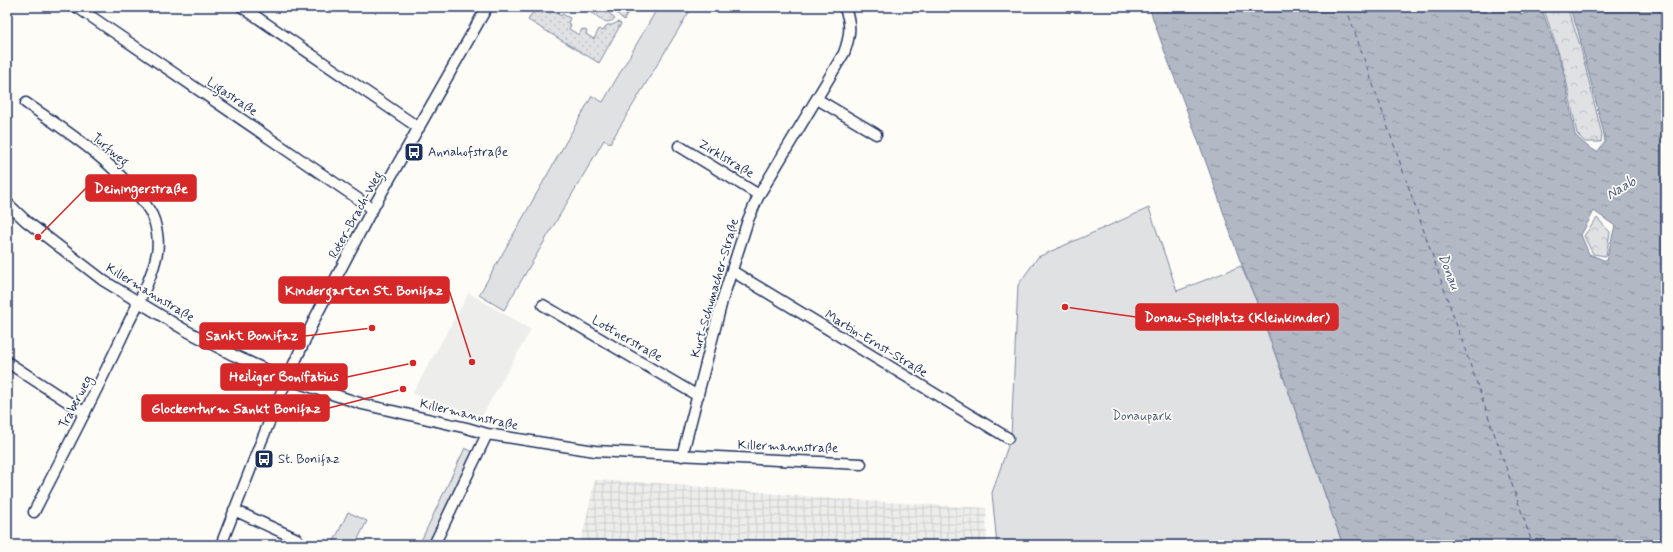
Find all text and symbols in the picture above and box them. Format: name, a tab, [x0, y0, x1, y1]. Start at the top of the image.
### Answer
street label: Ligastraße	[202, 74, 261, 122]
street label: Turfweg	[87, 130, 132, 172]
street label: Zirklstraße	[695, 136, 757, 182]
bus stop icon: Annahofstraße	[403, 141, 425, 163]
place label: Annahofstraße	[428, 144, 508, 161]
street label: Roter-Brach-Weg	[325, 168, 389, 263]
water label: Naab	[1603, 172, 1640, 204]
callout: Deiningerstraße	[86, 175, 196, 201]
text: Deiningerstraße	[94, 180, 188, 200]
street label: Kurt-Schumacher-Straße	[687, 216, 743, 360]
water label: Donau	[1434, 251, 1464, 293]
street label: Killermannstraße	[102, 260, 198, 326]
callout: Kindergarten St. Bonifaz	[279, 277, 449, 303]
text: Kindergarten St. Bonifaz	[285, 282, 443, 303]
callout: Donau-Spielplatz (Kleinkinder)	[1136, 304, 1338, 330]
street label: Martin-Ernst-Straße	[821, 306, 931, 382]
text: Donau-Spielplatz (Kleinkinder)	[1144, 309, 1330, 327]
street label: Lottnerstraße	[589, 312, 665, 366]
callout: Sankt Bonifaz	[200, 323, 305, 349]
text: Sankt Bonifaz	[206, 327, 299, 345]
callout: Heiliger Bonifatius	[221, 364, 347, 390]
text: Heiliger Bonifatius	[229, 368, 340, 387]
street label: Traberweg	[55, 372, 98, 432]
callout: Glockenturm Sankt Bonifaz	[142, 395, 329, 421]
street label: Killermannstraße	[418, 395, 520, 435]
text: Glockenturm Sankt Bonifaz	[151, 400, 321, 418]
park label: Donaupark	[1112, 408, 1173, 425]
street label: Killermannstraße	[737, 437, 839, 457]
bus stop icon: St. Bonifaz	[253, 448, 275, 470]
place label: St. Bonifaz	[278, 451, 340, 468]

